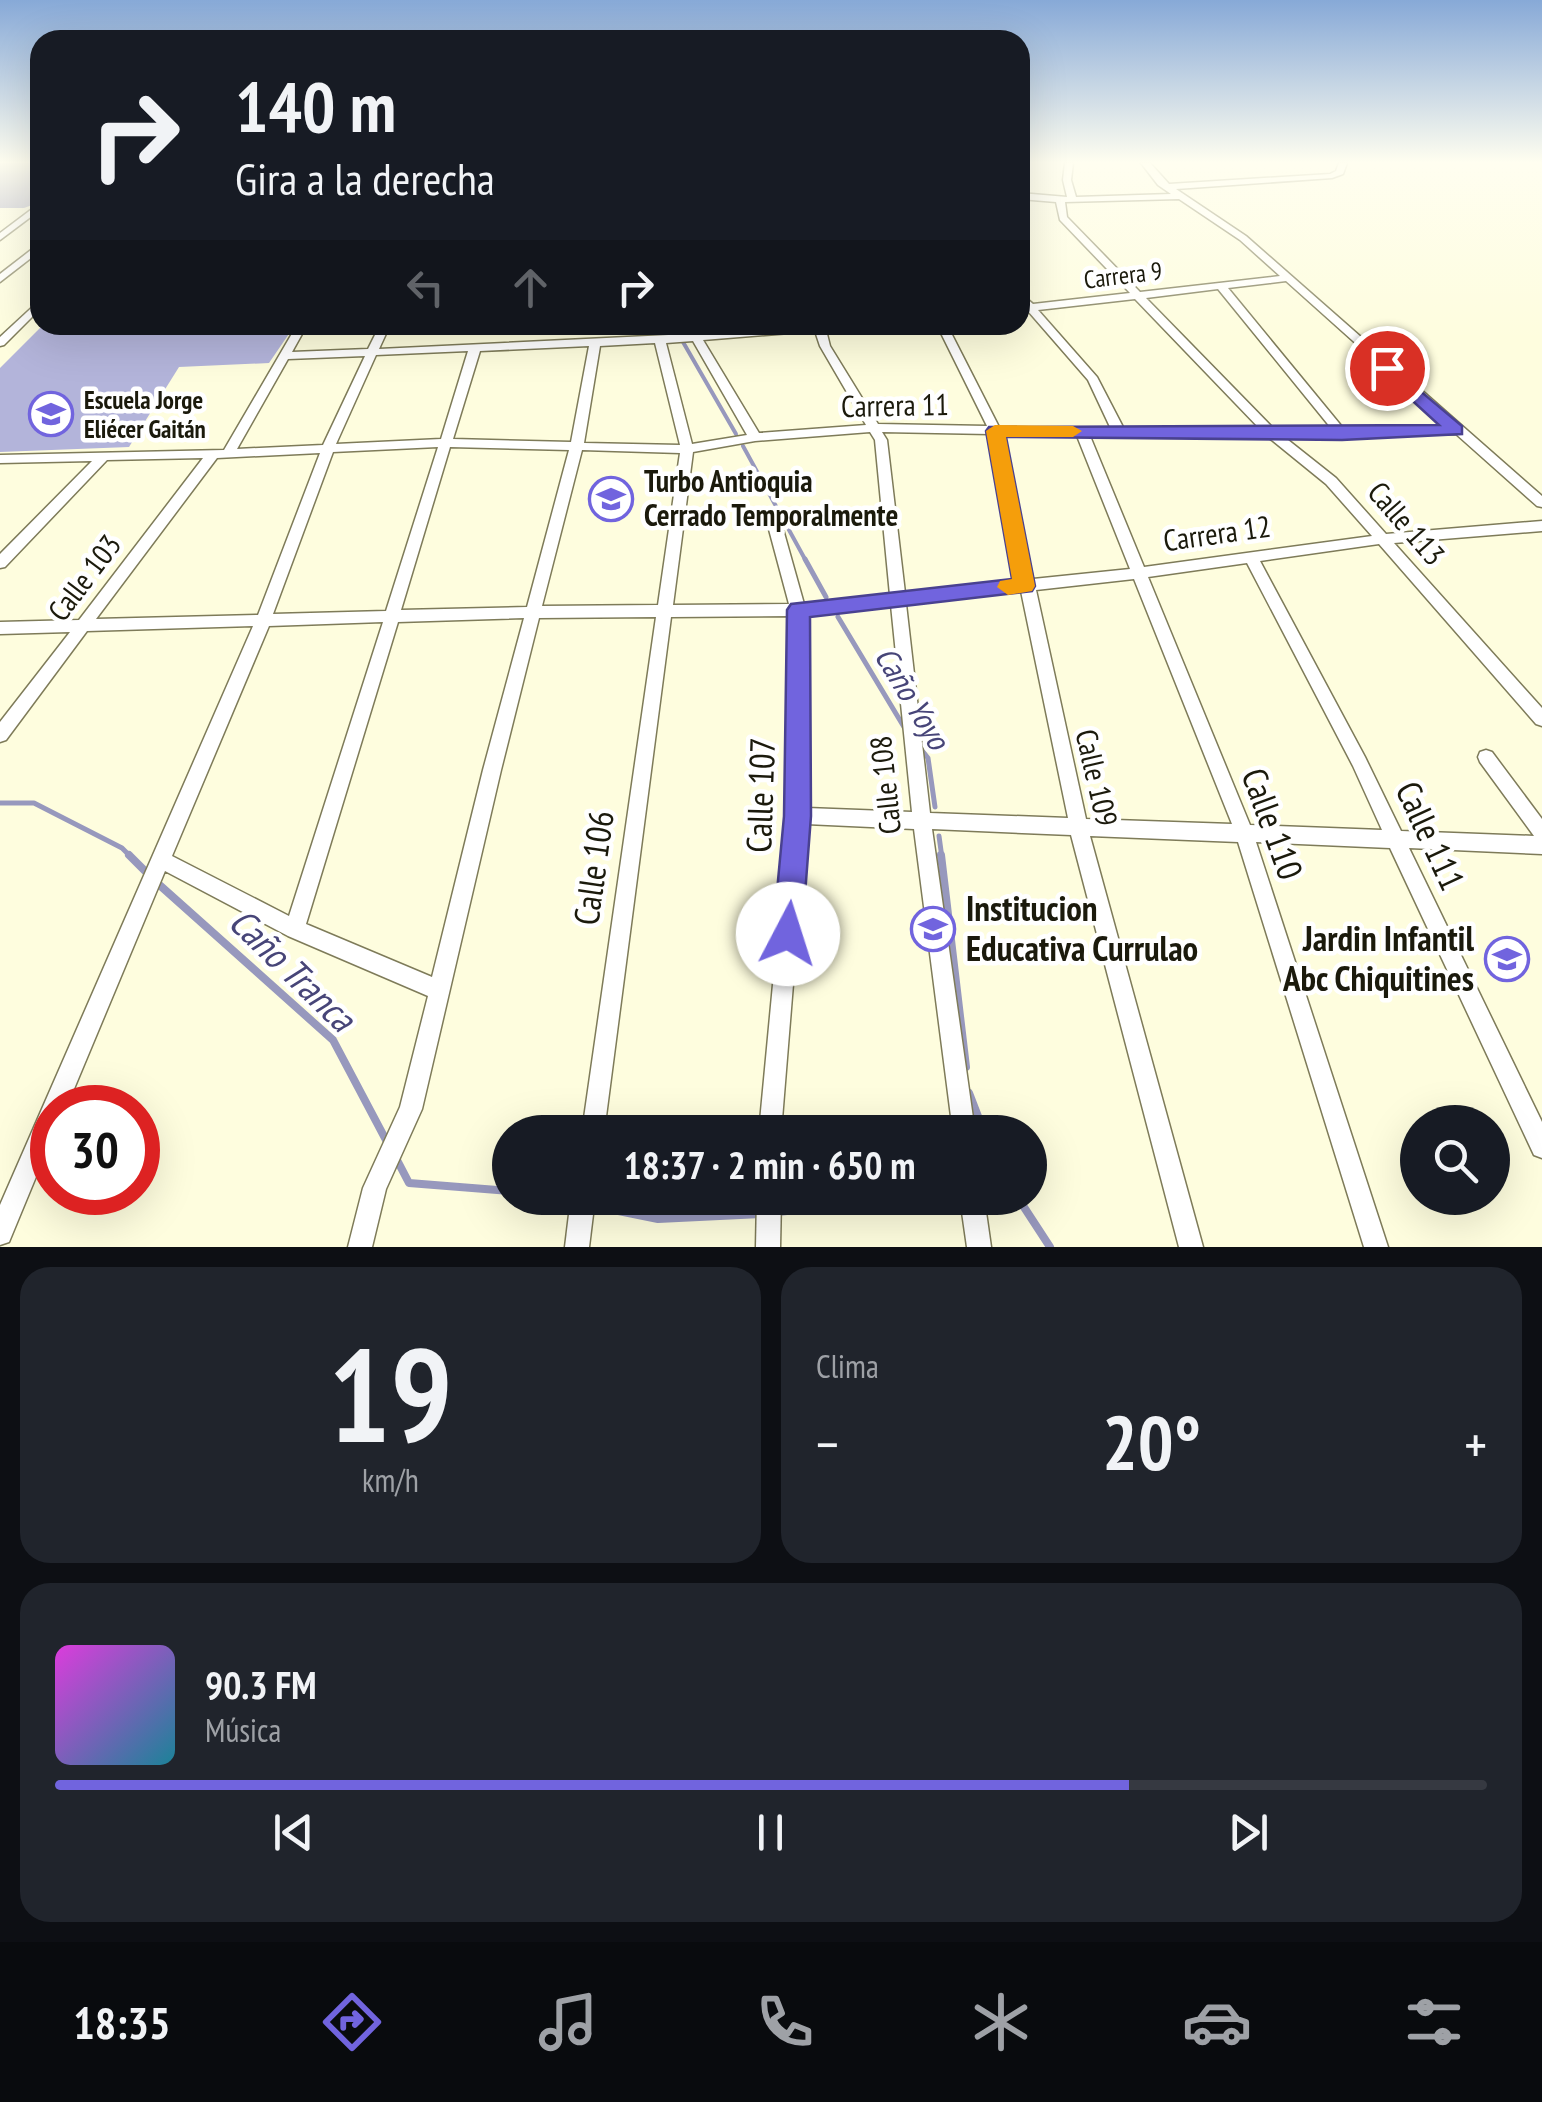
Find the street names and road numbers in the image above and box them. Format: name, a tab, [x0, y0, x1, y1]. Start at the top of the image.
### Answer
street label: Carrera 9	[1082, 254, 1164, 296]
street label: Carrera 11	[841, 384, 949, 425]
street label: Calle 113	[1360, 473, 1454, 573]
street label: Carrera 12	[1161, 506, 1273, 559]
street label: Calle 103	[39, 526, 129, 628]
street label: Calle 109	[1067, 725, 1128, 830]
street label: Calle 108	[860, 734, 909, 836]
street label: Calle 107	[735, 737, 785, 853]
street label: Calle 110	[1232, 762, 1314, 886]
street label: Calle 111	[1386, 774, 1476, 897]
street label: Calle 106	[562, 808, 624, 928]

